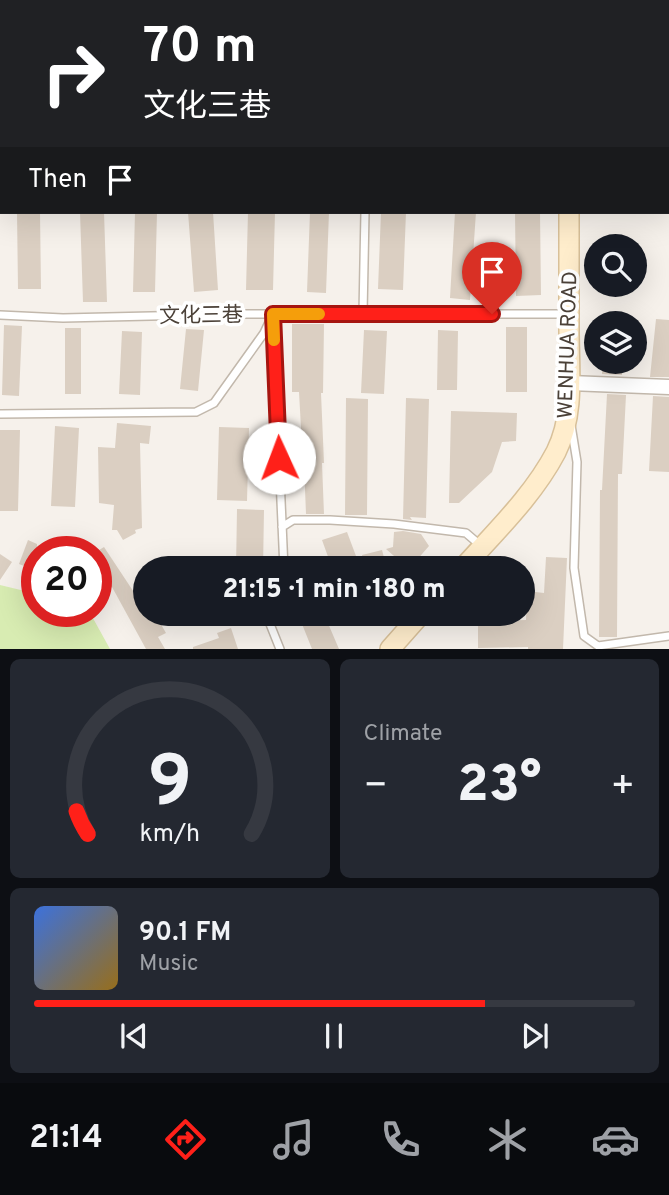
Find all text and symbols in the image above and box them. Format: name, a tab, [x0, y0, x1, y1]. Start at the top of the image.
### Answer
text: 70 m	[143, 18, 257, 80]
icon: right	[28, 28, 119, 119]
text: 文化三巷	[143, 88, 271, 128]
icon: arrive	[101, 161, 139, 199]
text: Then	[28, 164, 87, 197]
map controls	[584, 234, 647, 374]
button: search	[584, 234, 647, 297]
pin	[462, 242, 522, 314]
icon: arrive	[473, 253, 511, 291]
street label: WENHUA ROAD	[552, 271, 585, 419]
street label: 文化三巷	[159, 302, 243, 331]
button: layers	[584, 311, 647, 374]
position arrow	[242, 421, 316, 495]
speed limit sign: 20	[21, 536, 112, 627]
text: 21:15 · 1 min · 180 m	[222, 574, 446, 607]
text: Climate	[364, 720, 442, 749]
text: 9	[147, 741, 192, 833]
text: 23°	[457, 754, 542, 820]
text: −	[364, 763, 388, 812]
text: +	[610, 763, 635, 812]
text: km/h	[139, 819, 200, 851]
text: 90.1 FM	[139, 917, 231, 950]
text: Music	[139, 950, 199, 979]
icon: previous	[115, 1017, 153, 1055]
icon: pause	[315, 1017, 353, 1055]
icon: next	[516, 1017, 554, 1055]
icon: directions	[161, 1115, 210, 1164]
icon: music	[269, 1115, 318, 1164]
icon: phone	[376, 1115, 425, 1164]
icon: climate	[483, 1115, 532, 1164]
icon: car	[591, 1115, 640, 1164]
text: 21:14	[29, 1119, 103, 1159]

